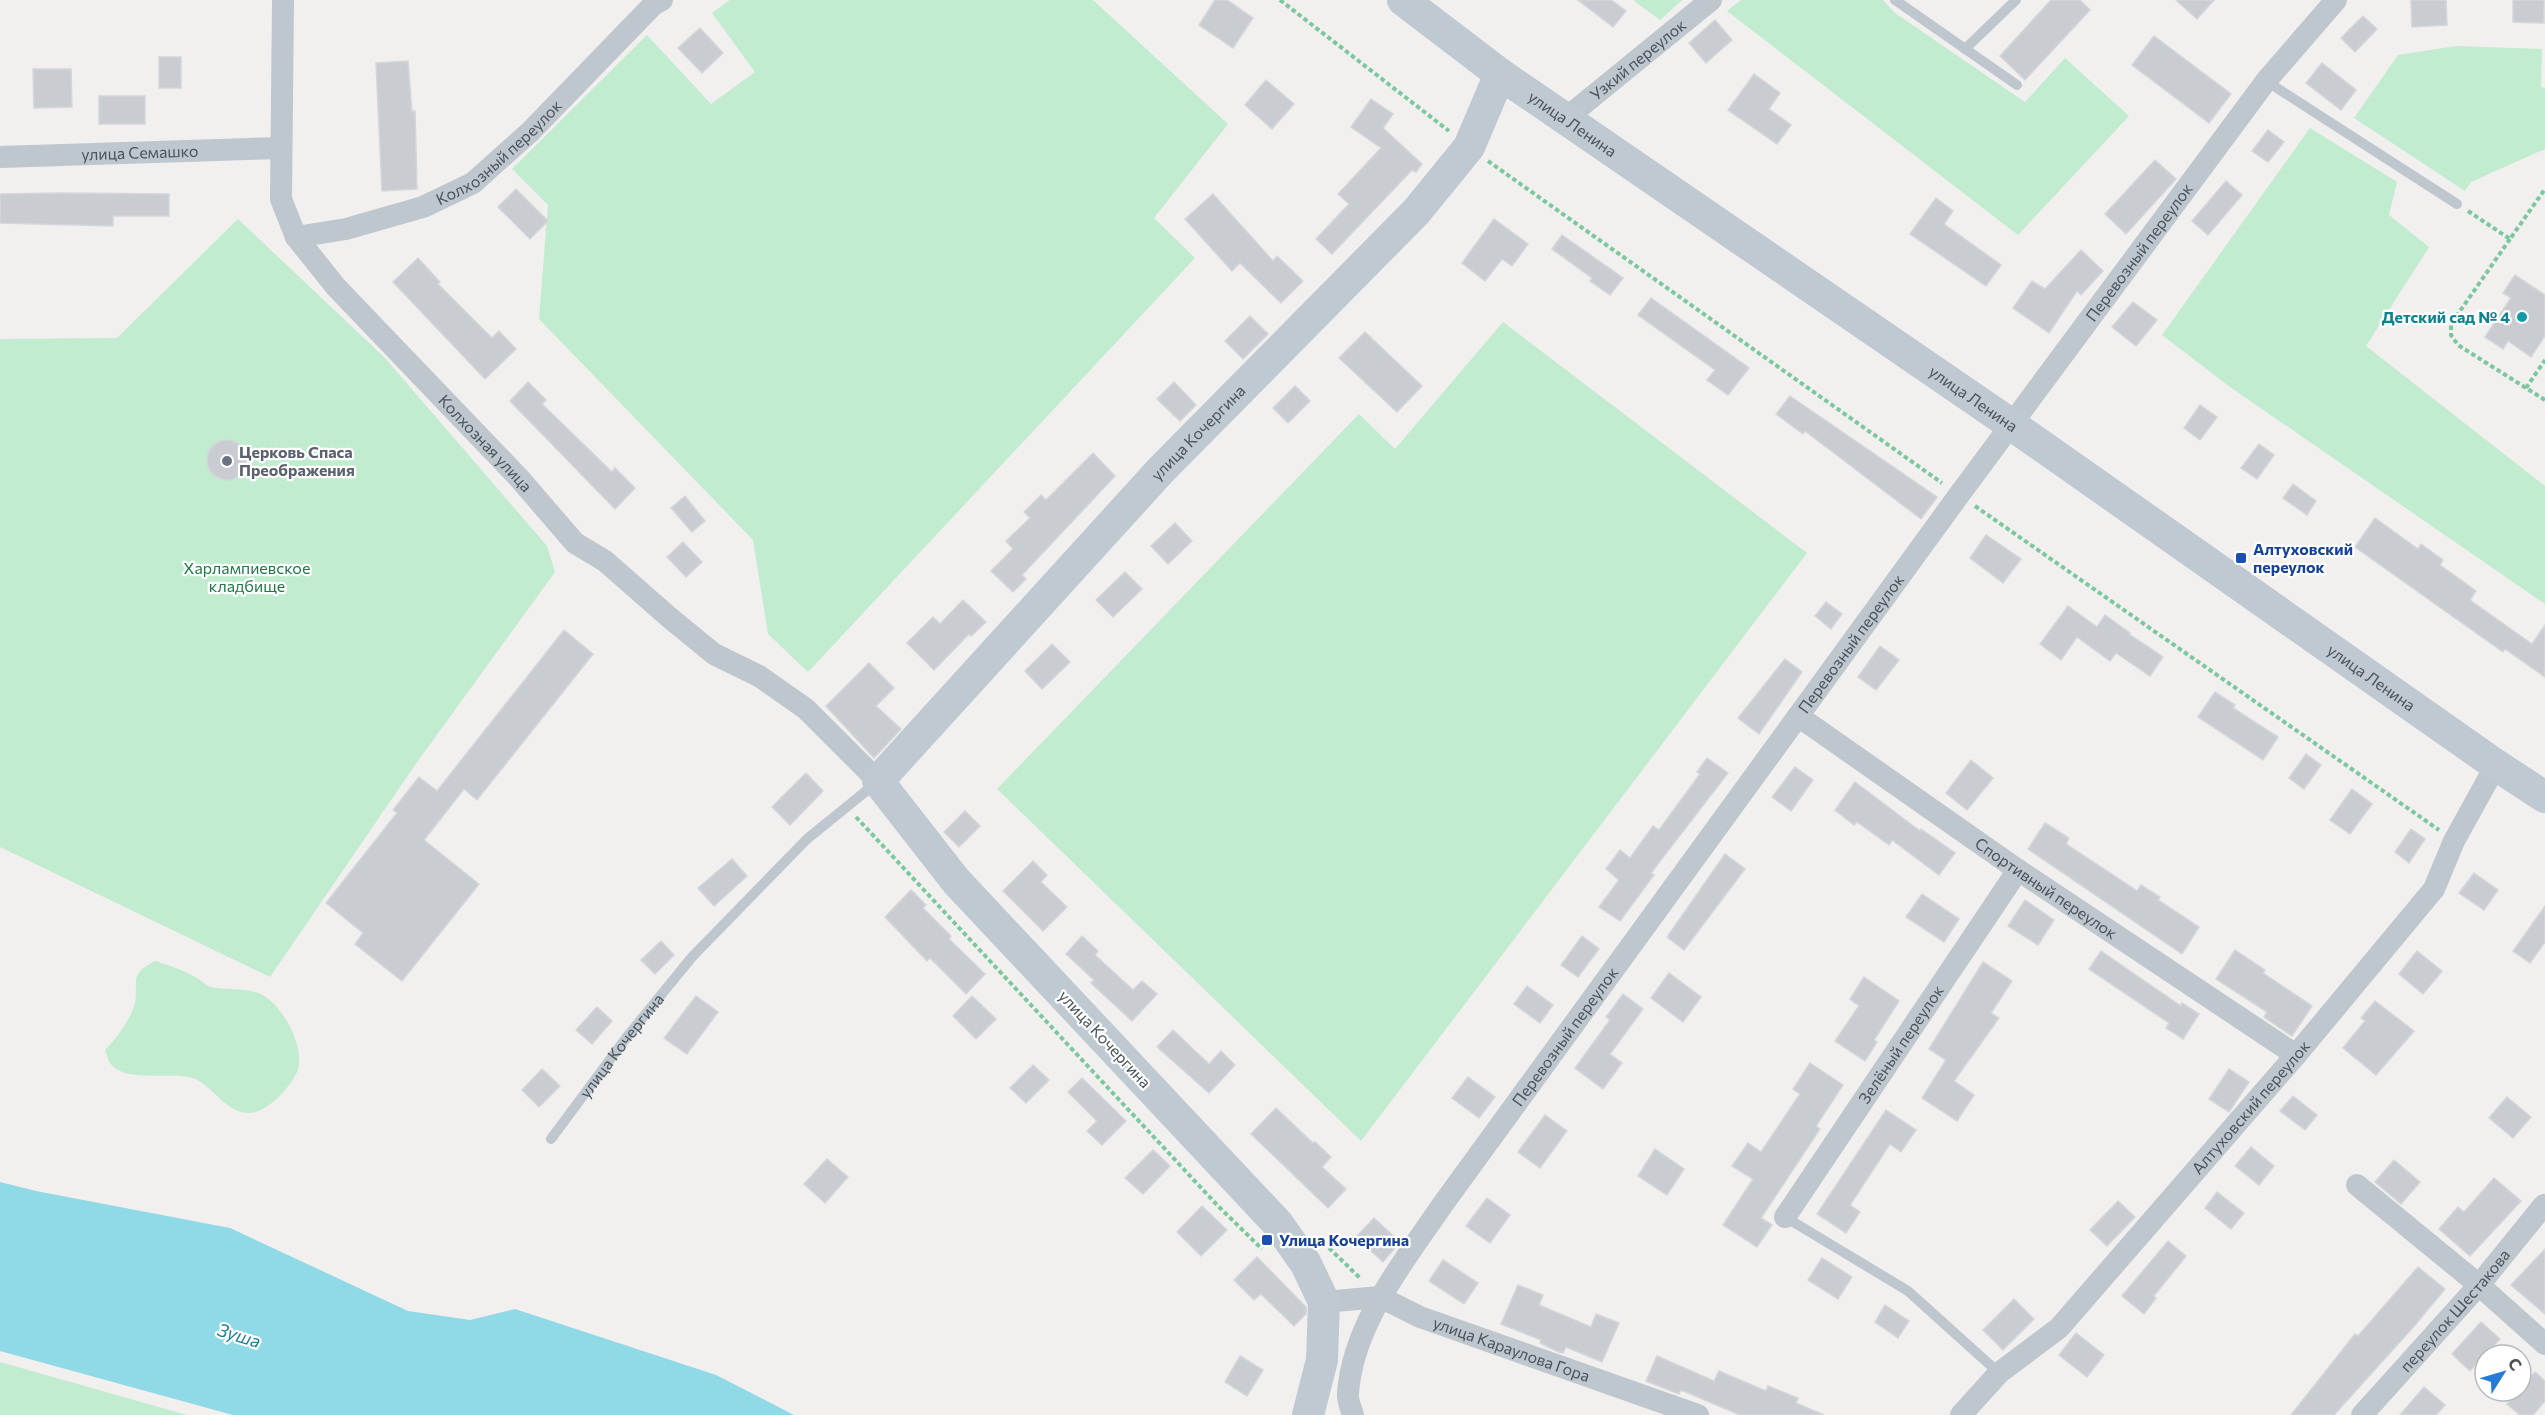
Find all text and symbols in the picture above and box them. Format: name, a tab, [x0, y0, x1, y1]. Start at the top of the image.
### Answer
street label: Узкий переулок	[1586, 14, 1690, 104]
street label: улица Ленина	[1525, 86, 1621, 160]
street label: Колхозный переулок	[433, 95, 565, 208]
street label: улица Семашко	[81, 141, 199, 163]
street label: Перевозный переулок	[2081, 179, 2196, 325]
place label: Детский сад № 4	[2382, 307, 2510, 326]
marker: Детский сад № 4	[2515, 310, 2529, 324]
street label: улица Ленина	[1926, 361, 2022, 435]
street label: улица Кочергина	[1146, 381, 1249, 484]
street label: Колхозная улица	[435, 390, 536, 495]
place label: Церковь Спаса Преображения	[239, 442, 355, 479]
marker: Церковь Спаса Преображения	[220, 454, 234, 468]
place label: Алтуховский переулок	[2253, 539, 2353, 576]
marker: Алтуховский переулок	[2234, 551, 2248, 565]
park label: Харлампиевское кладбище	[184, 558, 310, 595]
street label: Перевозный переулок	[1794, 570, 1908, 717]
street label: улица Ленина	[2324, 640, 2419, 714]
street label: Спортивный переулок	[1972, 833, 2121, 943]
street label: Перевозный переулок	[1508, 963, 1622, 1109]
street label: Зелёный переулок	[1854, 981, 1947, 1107]
street label: улица Кочергина	[1055, 986, 1155, 1091]
street label: улица Кочергина	[575, 989, 667, 1101]
street label: Алтуховский переулок	[2187, 1036, 2314, 1178]
place label: Улица Кочергина	[1279, 1230, 1409, 1249]
marker: Улица Кочергина	[1260, 1233, 1274, 1247]
street label: переулок Шестакова	[2396, 1245, 2513, 1375]
street label: улица Караулова Гора	[1431, 1312, 1593, 1385]
water label: Зуша	[215, 1318, 263, 1352]
north arrow	[2473, 1343, 2533, 1403]
text: С	[2505, 1354, 2526, 1374]

